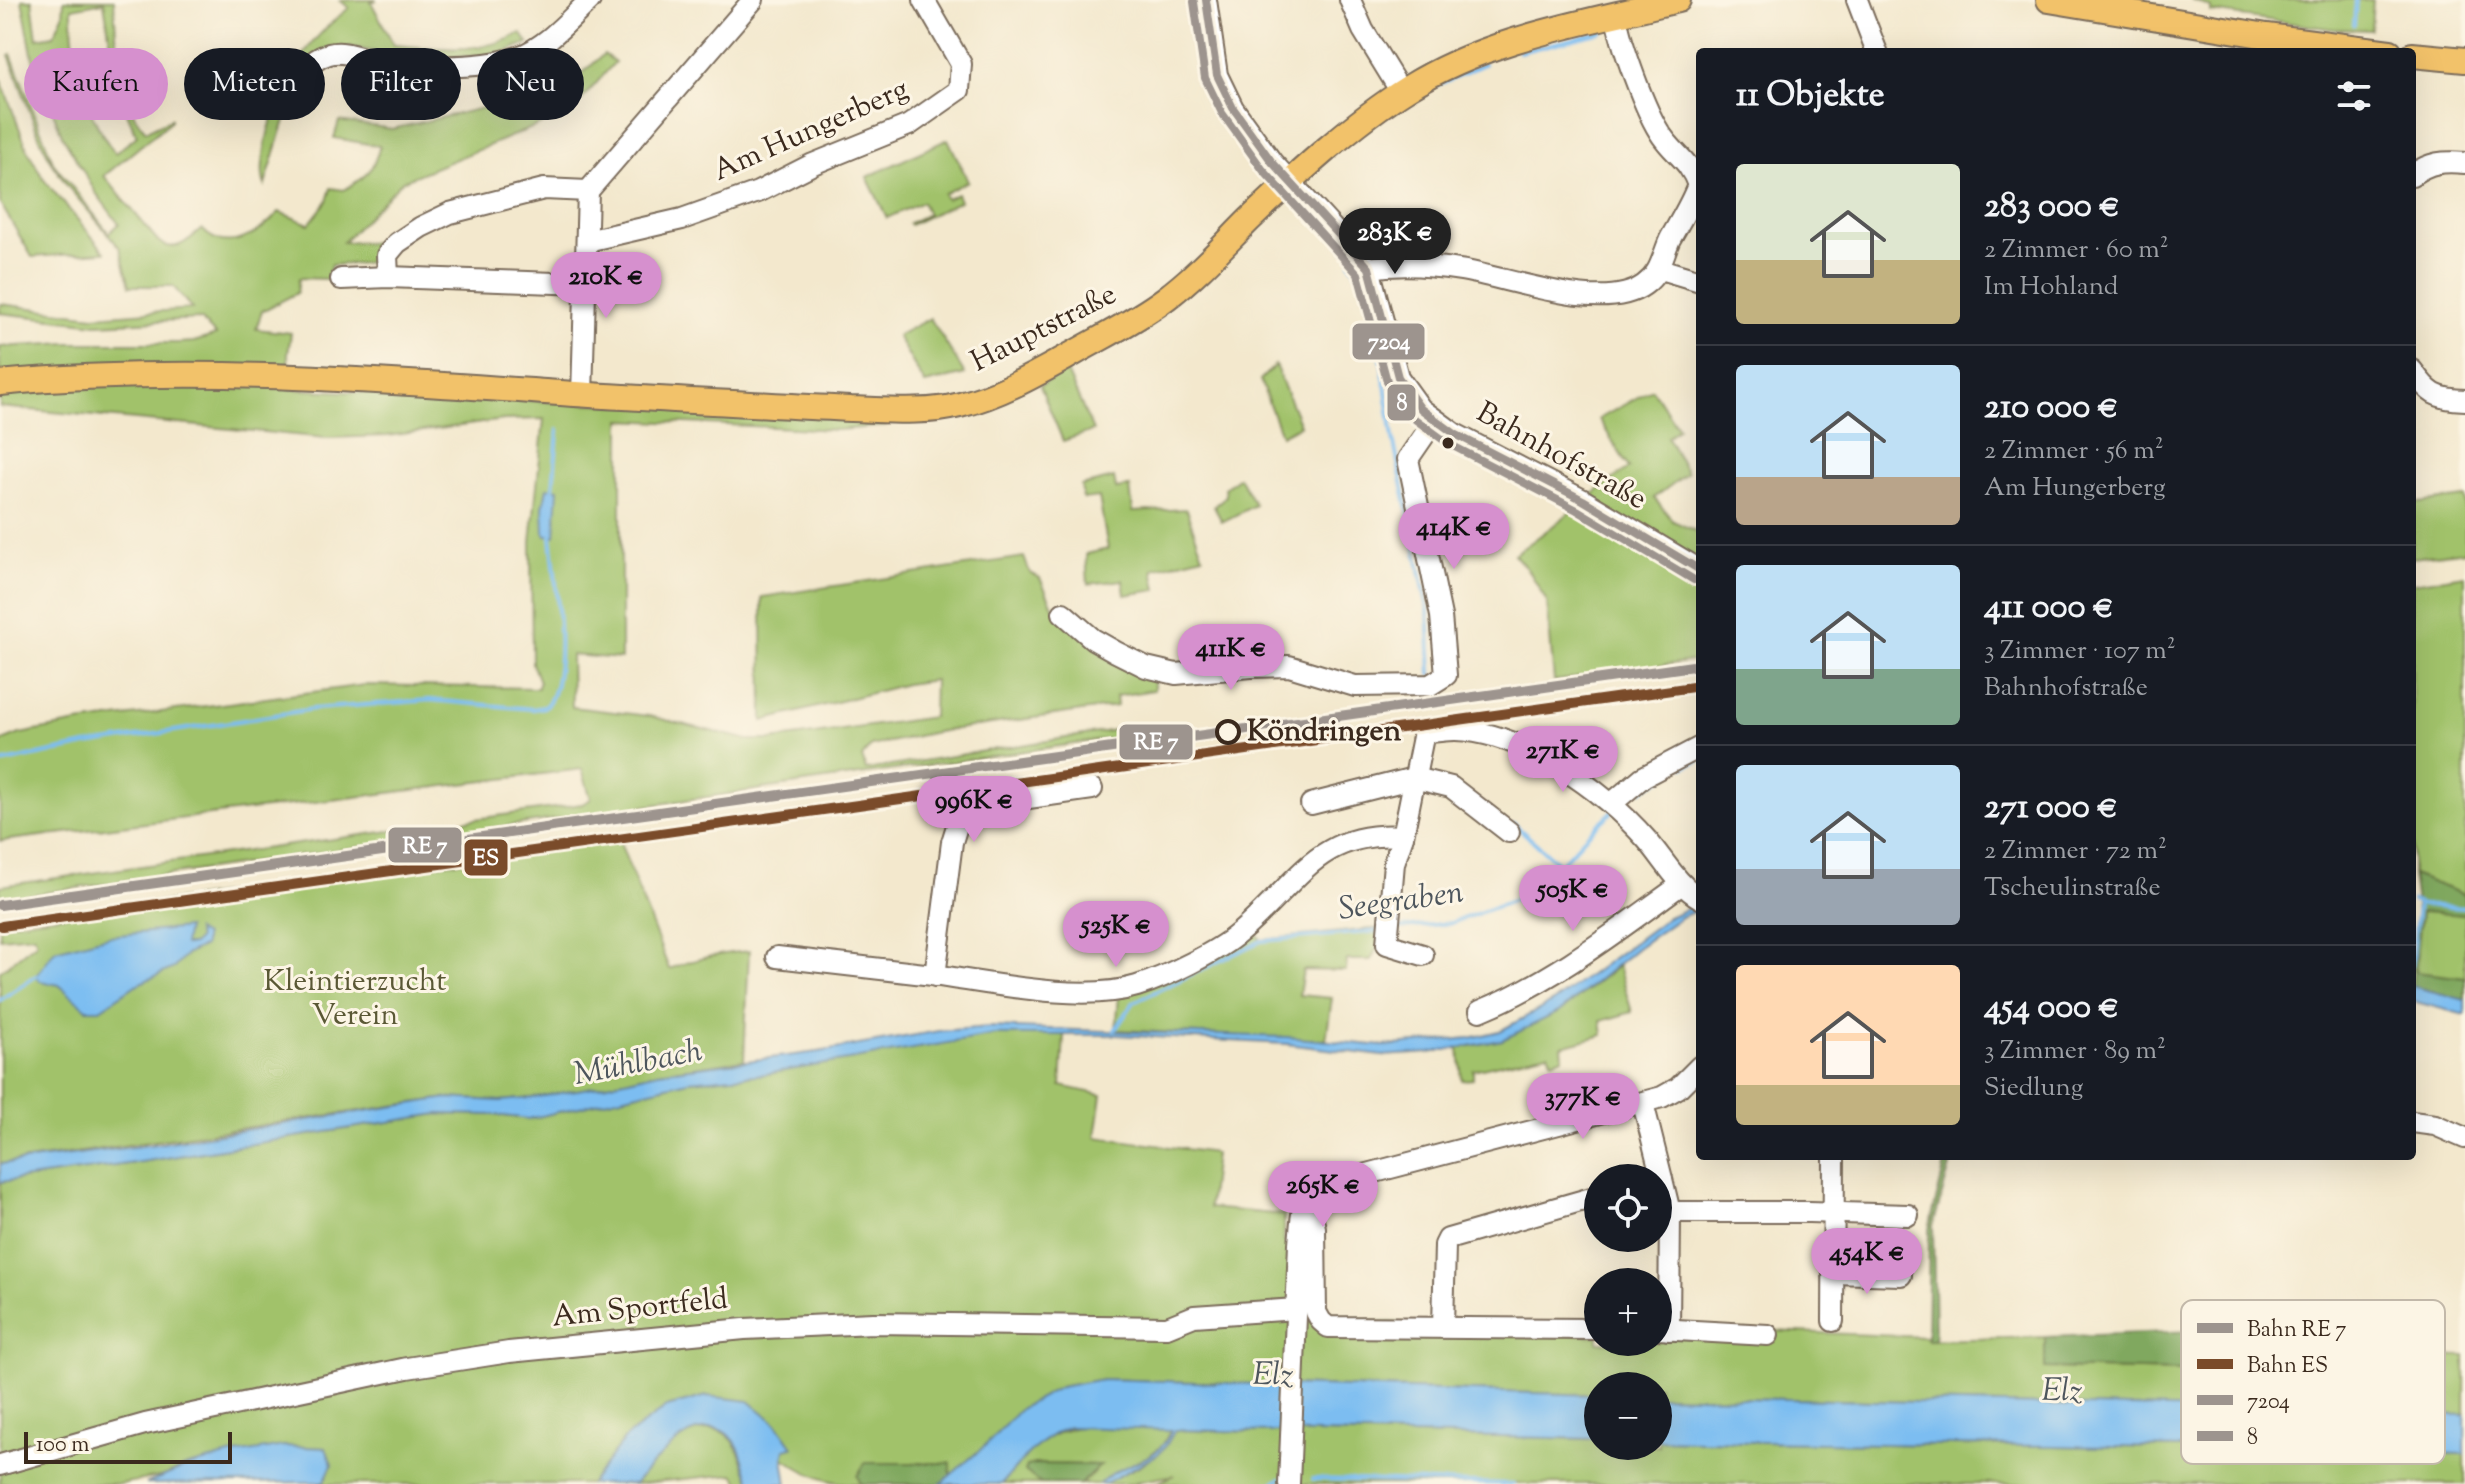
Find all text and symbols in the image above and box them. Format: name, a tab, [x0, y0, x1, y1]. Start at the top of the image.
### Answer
chip: Kaufen	[24, 48, 168, 120]
chip: Mieten	[184, 48, 325, 120]
chip: Filter	[341, 48, 461, 120]
chip: Neu	[477, 48, 584, 120]
street label: Am Hungerberg	[706, 69, 916, 193]
text: 11 Objekte	[1736, 72, 1885, 121]
icon: filters	[2332, 74, 2376, 118]
text: 283 000 €	[1984, 183, 2120, 232]
icon: home	[1800, 196, 1896, 292]
pin: 283K €	[1330, 208, 1460, 276]
text: 283K €	[1357, 215, 1433, 252]
text: 2 Zimmer · 60 m²	[1984, 232, 2168, 269]
pin: 210K €	[541, 252, 671, 320]
text: 210K €	[569, 259, 643, 296]
text: Im Hohland	[1984, 269, 2119, 306]
street label: Hauptstraße	[964, 274, 1124, 384]
line badge: 7204	[1351, 322, 1426, 361]
text: 7204	[1368, 328, 1410, 360]
line badge: 8	[1386, 383, 1417, 422]
text: 210 000 €	[1984, 384, 2118, 433]
text: 8	[1396, 389, 1408, 421]
street label: Bahnhofstraße	[1468, 392, 1654, 522]
icon: home	[1800, 397, 1896, 493]
text: 2 Zimmer · 56 m²	[1984, 433, 2164, 470]
unlabelled marker	[1440, 435, 1456, 451]
text: Am Hungerberg	[1984, 470, 2166, 507]
pin: 414K €	[1389, 503, 1519, 571]
text: 414K €	[1416, 510, 1492, 547]
text: 411 000 €	[1984, 584, 2114, 633]
icon: home	[1800, 597, 1896, 693]
pin: 411K €	[1166, 624, 1296, 692]
text: 411K €	[1195, 631, 1267, 668]
text: 3 Zimmer · 107 m²	[1984, 633, 2175, 670]
text: Bahnhofstraße	[1984, 670, 2148, 707]
place label: Köndringen	[1247, 711, 1402, 754]
marker: Köndringen	[1216, 720, 1240, 744]
line badge: RE 7	[1118, 723, 1194, 761]
pin: 271K €	[1498, 726, 1628, 794]
text: RE 7	[1134, 728, 1179, 760]
text: 271K €	[1526, 733, 1600, 770]
pin: 996K €	[909, 776, 1039, 844]
text: 996K €	[935, 783, 1013, 820]
text: 271 000 €	[1984, 784, 2118, 833]
icon: home	[1800, 797, 1896, 893]
line badge: RE 7	[387, 826, 463, 864]
text: RE 7	[403, 832, 448, 864]
text: 2 Zimmer · 72 m²	[1984, 833, 2167, 870]
line badge: ES	[463, 838, 509, 877]
text: ES	[473, 844, 499, 876]
pin: 505K €	[1508, 865, 1638, 933]
water label: Seegraben	[1336, 870, 1467, 934]
text: Tscheulinstraße	[1984, 870, 2161, 907]
text: 505K €	[1537, 872, 1609, 909]
pin: 525K €	[1051, 901, 1181, 969]
text: 525K €	[1081, 908, 1151, 945]
park label: Kleintierzucht Verein	[263, 961, 447, 1038]
text: 454 000 €	[1984, 984, 2119, 1033]
icon: home	[1800, 997, 1896, 1093]
water label: Mühlbach	[570, 1029, 707, 1099]
text: 3 Zimmer · 89 m²	[1984, 1033, 2166, 1070]
text: Siedlung	[1984, 1070, 2083, 1107]
pin: 377K €	[1518, 1073, 1648, 1141]
text: 377K €	[1545, 1080, 1621, 1117]
pin: 265K €	[1258, 1161, 1388, 1229]
map controls	[1584, 1164, 1672, 1460]
button: locate	[1584, 1164, 1672, 1252]
text: 265K €	[1286, 1168, 1360, 1205]
pin: 454K €	[1802, 1228, 1932, 1296]
text: 454K €	[1829, 1235, 1905, 1272]
button: +	[1584, 1268, 1672, 1356]
street label: Am Sportfeld	[550, 1278, 730, 1340]
legend	[2181, 1300, 2445, 1464]
text: Bahn RE 7	[2247, 1315, 2346, 1347]
text: Bahn ES	[2247, 1351, 2328, 1383]
water label: Elz	[1252, 1353, 1294, 1399]
water label: Elz	[2041, 1369, 2083, 1415]
button: −	[1584, 1372, 1672, 1460]
text: 7204	[2247, 1387, 2290, 1419]
text: 8	[2247, 1423, 2258, 1455]
scale bar	[24, 1428, 232, 1464]
text: 100 m	[36, 1430, 89, 1462]

